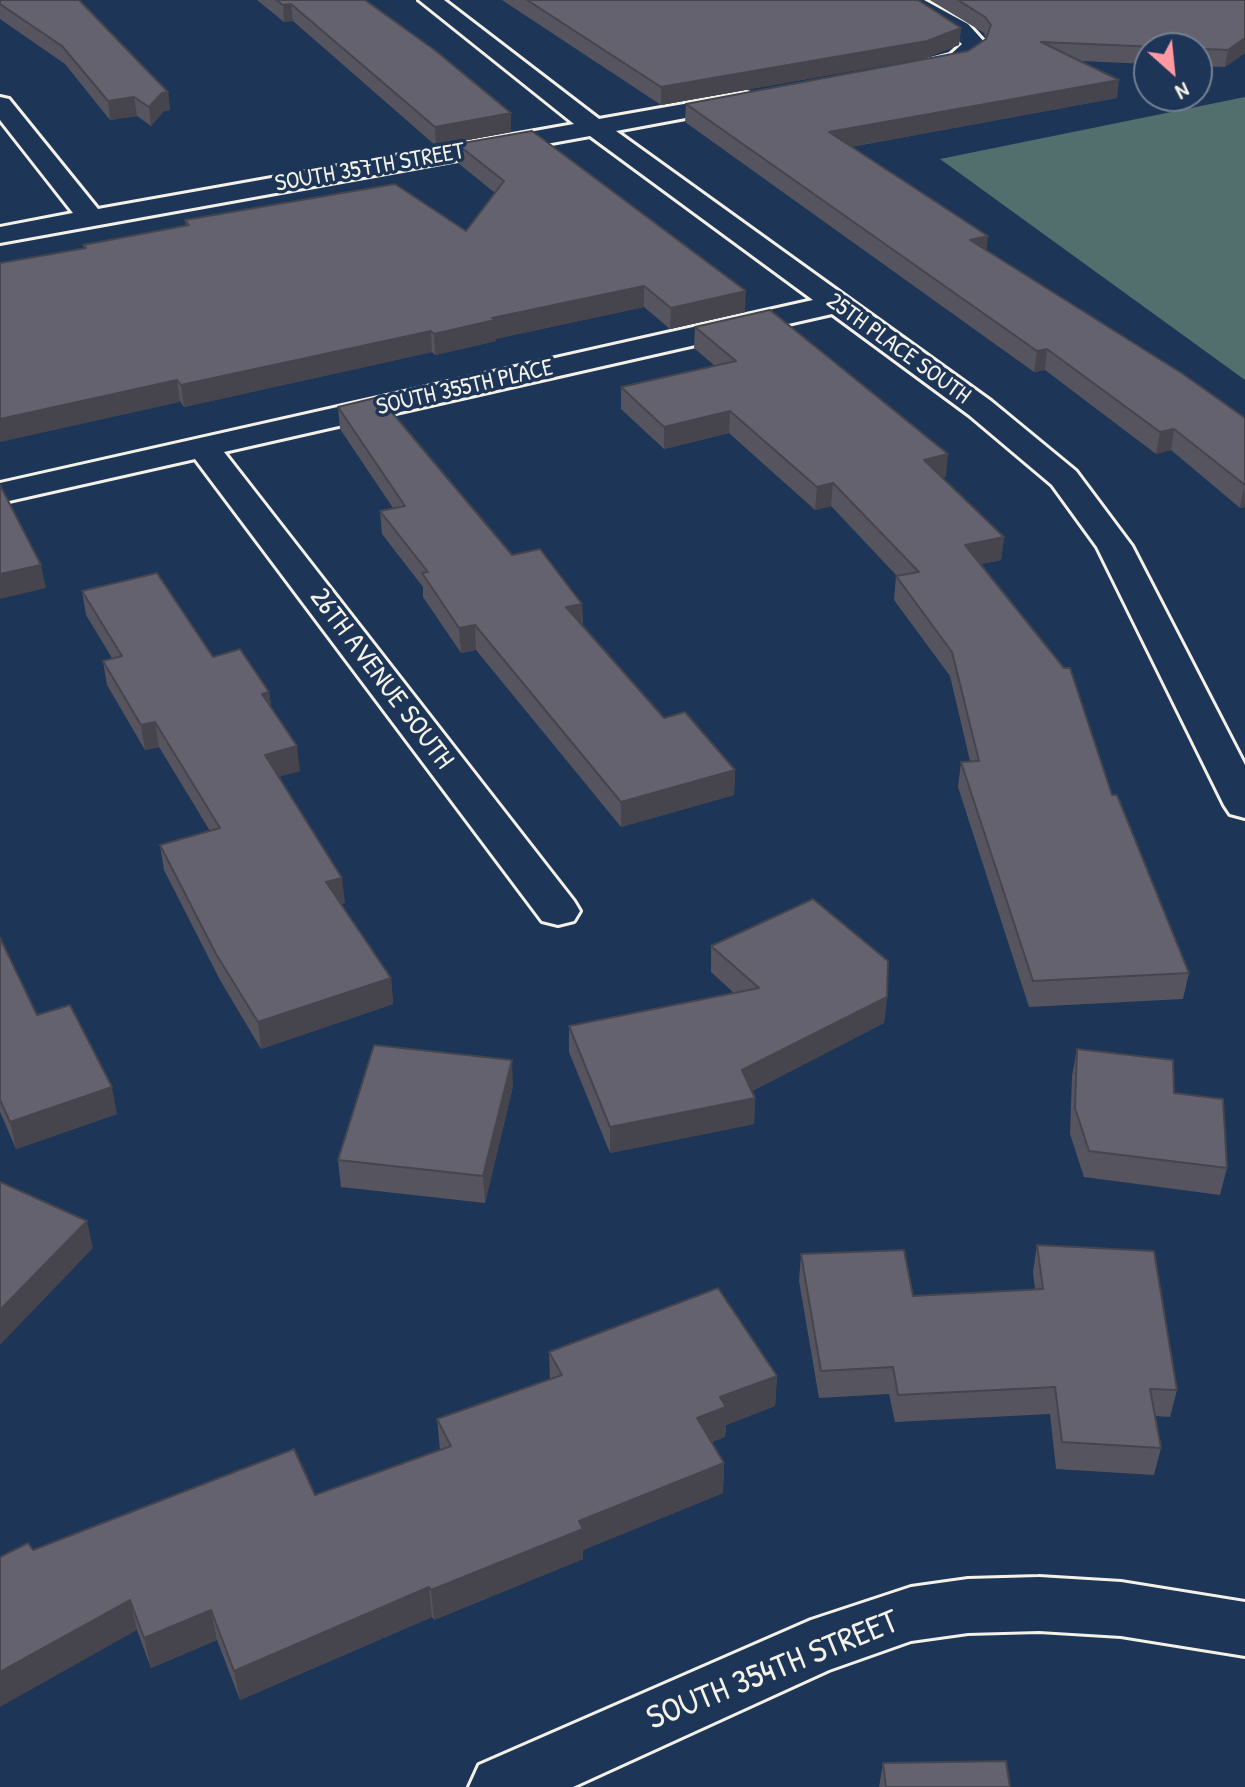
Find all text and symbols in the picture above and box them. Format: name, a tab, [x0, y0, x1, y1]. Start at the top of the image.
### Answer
north arrow	[1133, 32, 1213, 112]
text: N	[1171, 76, 1195, 108]
street label: SOUTH 357TH STREET	[273, 137, 467, 199]
street label: 25TH PLACE SOUTH	[820, 287, 976, 411]
street label: SOUTH 355TH PLACE	[374, 354, 556, 422]
street label: 26TH AVENUE SOUTH	[302, 582, 460, 776]
street label: SOUTH 354TH STREET	[641, 1602, 905, 1740]

